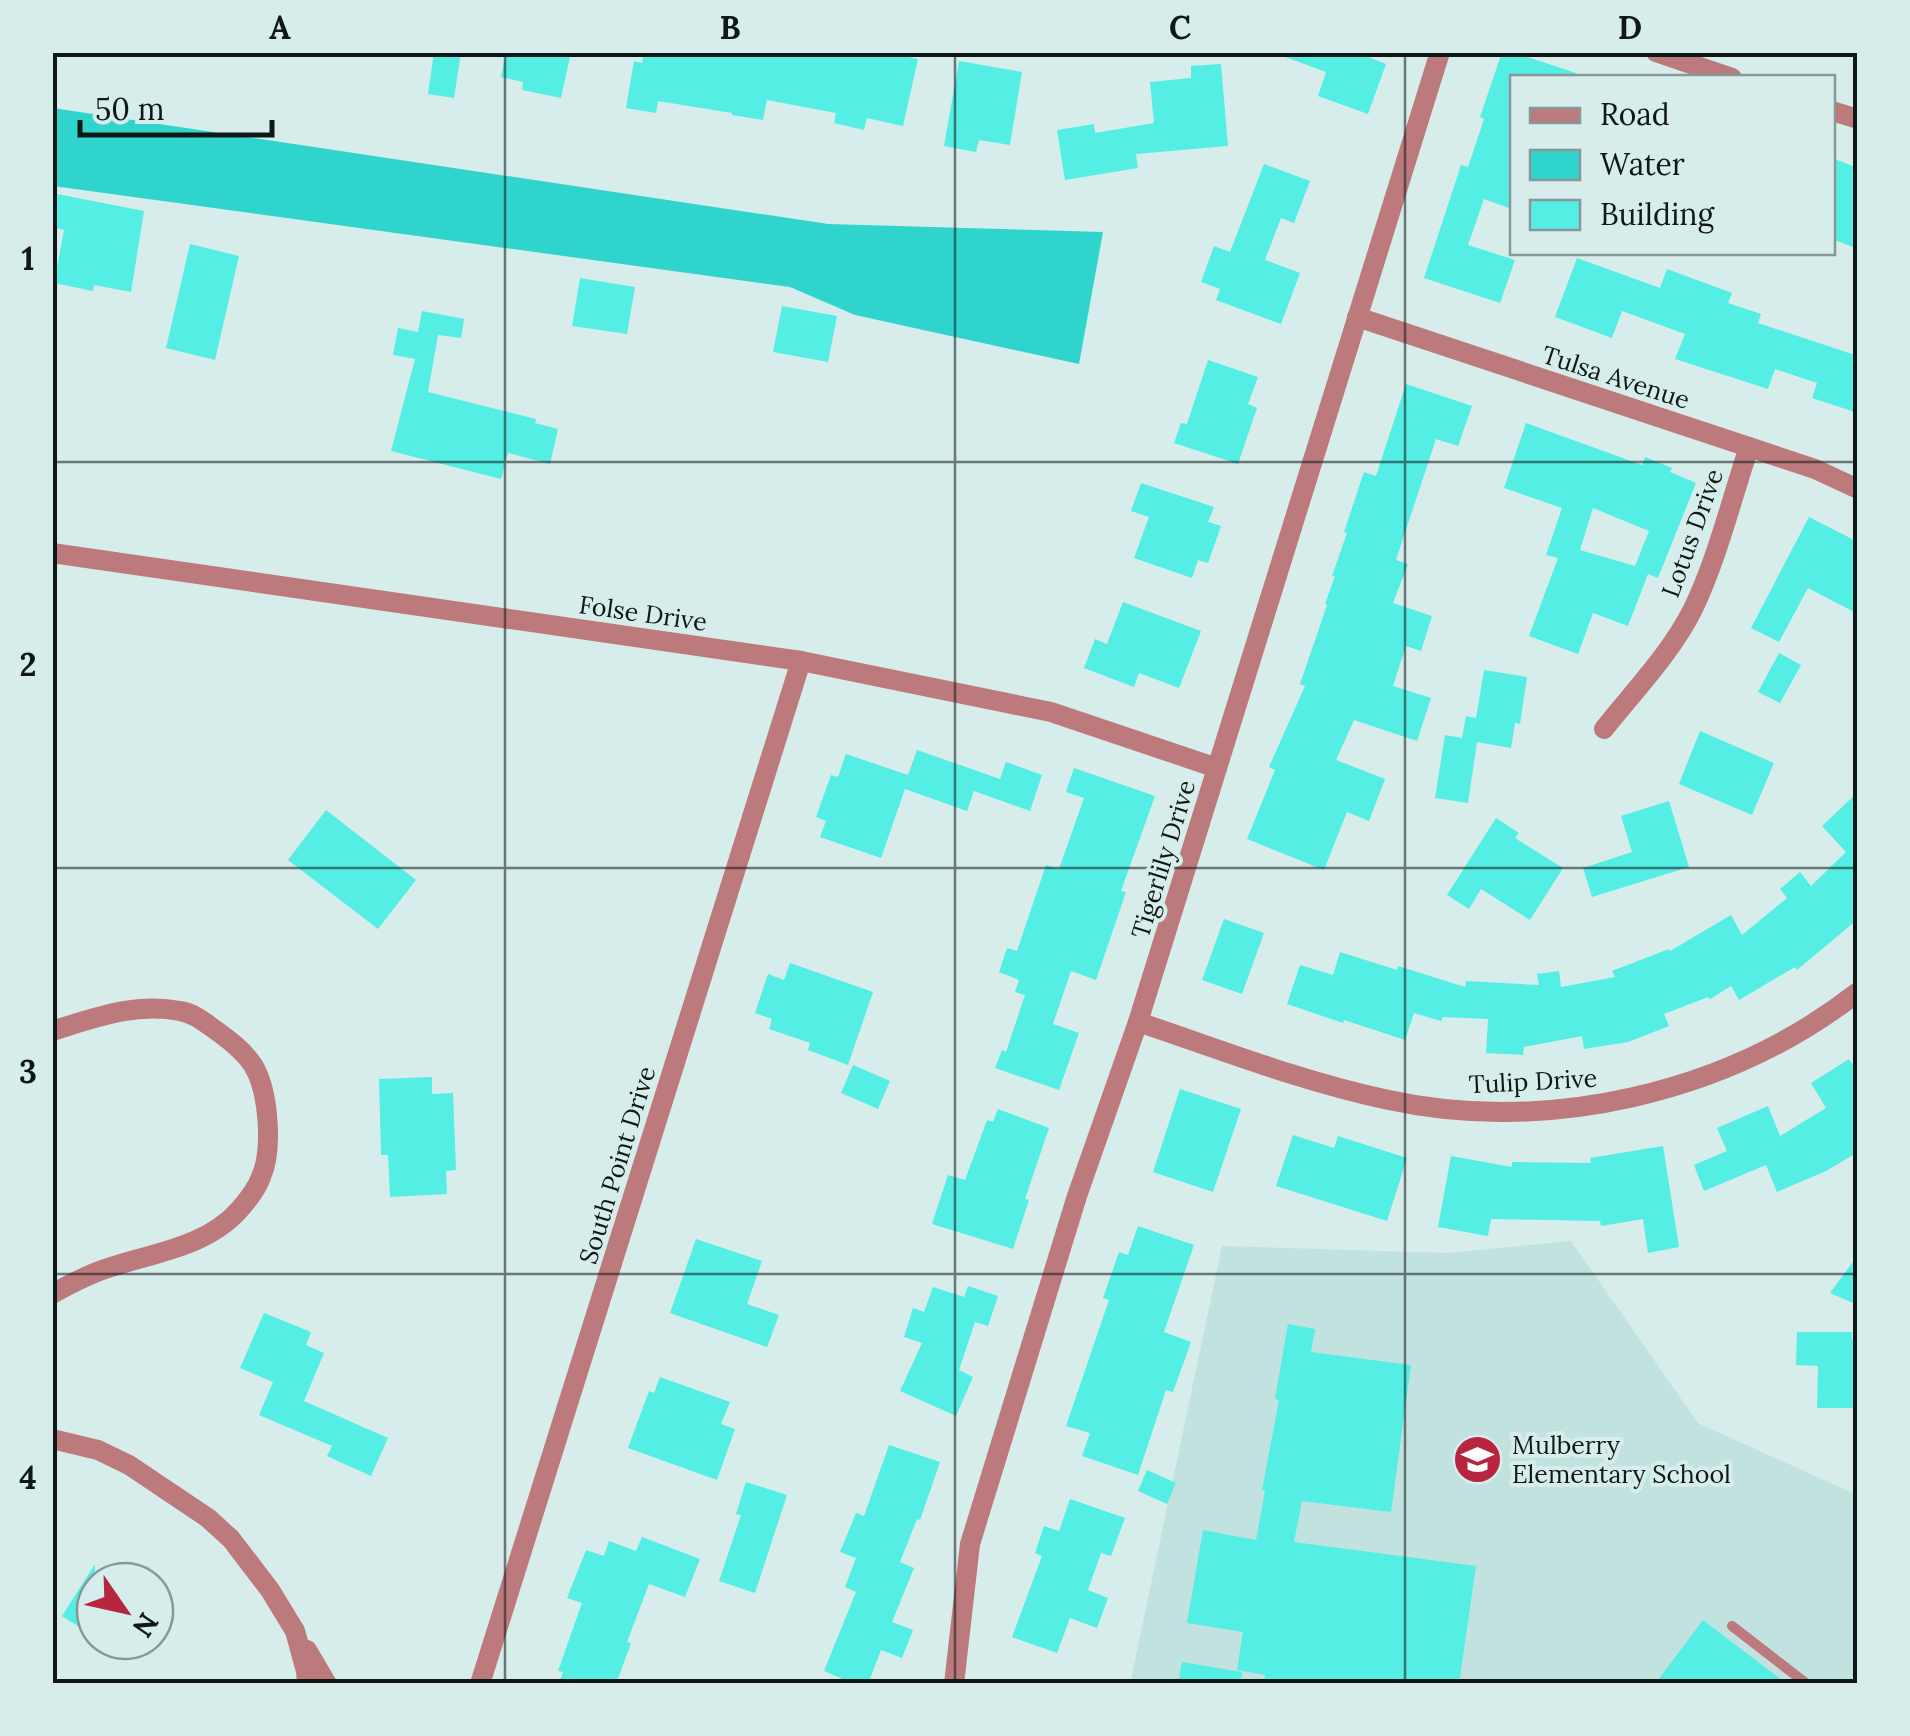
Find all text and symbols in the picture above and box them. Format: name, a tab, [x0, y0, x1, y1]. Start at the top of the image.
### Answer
text: A	[269, 7, 291, 48]
text: B	[719, 7, 741, 48]
text: C	[1169, 7, 1191, 48]
text: D	[1618, 7, 1642, 48]
scale bar	[80, 75, 272, 137]
legend	[1510, 75, 1835, 255]
text: 50 m	[95, 90, 165, 128]
text: Road	[1600, 95, 1670, 133]
text: Water	[1600, 145, 1685, 183]
text: Building	[1600, 195, 1716, 234]
text: 1	[22, 238, 35, 279]
street label: Tulsa Avenue	[1538, 338, 1694, 416]
street label: Lotus Drive	[1654, 464, 1730, 602]
street label: Folse Drive	[577, 588, 709, 638]
text: 2	[19, 644, 37, 685]
street label: Tigerlily Drive	[1124, 776, 1202, 942]
text: 3	[19, 1051, 37, 1092]
street label: South Point Drive	[572, 1062, 662, 1268]
street label: Tulip Drive	[1468, 1062, 1598, 1100]
place label: Mulberry Elementary School	[1512, 1429, 1731, 1490]
school or university icon: Mulberry Elementary School	[1451, 1433, 1503, 1485]
text: 4	[19, 1457, 37, 1498]
north arrow	[75, 1561, 175, 1661]
text: N	[125, 1606, 167, 1644]

